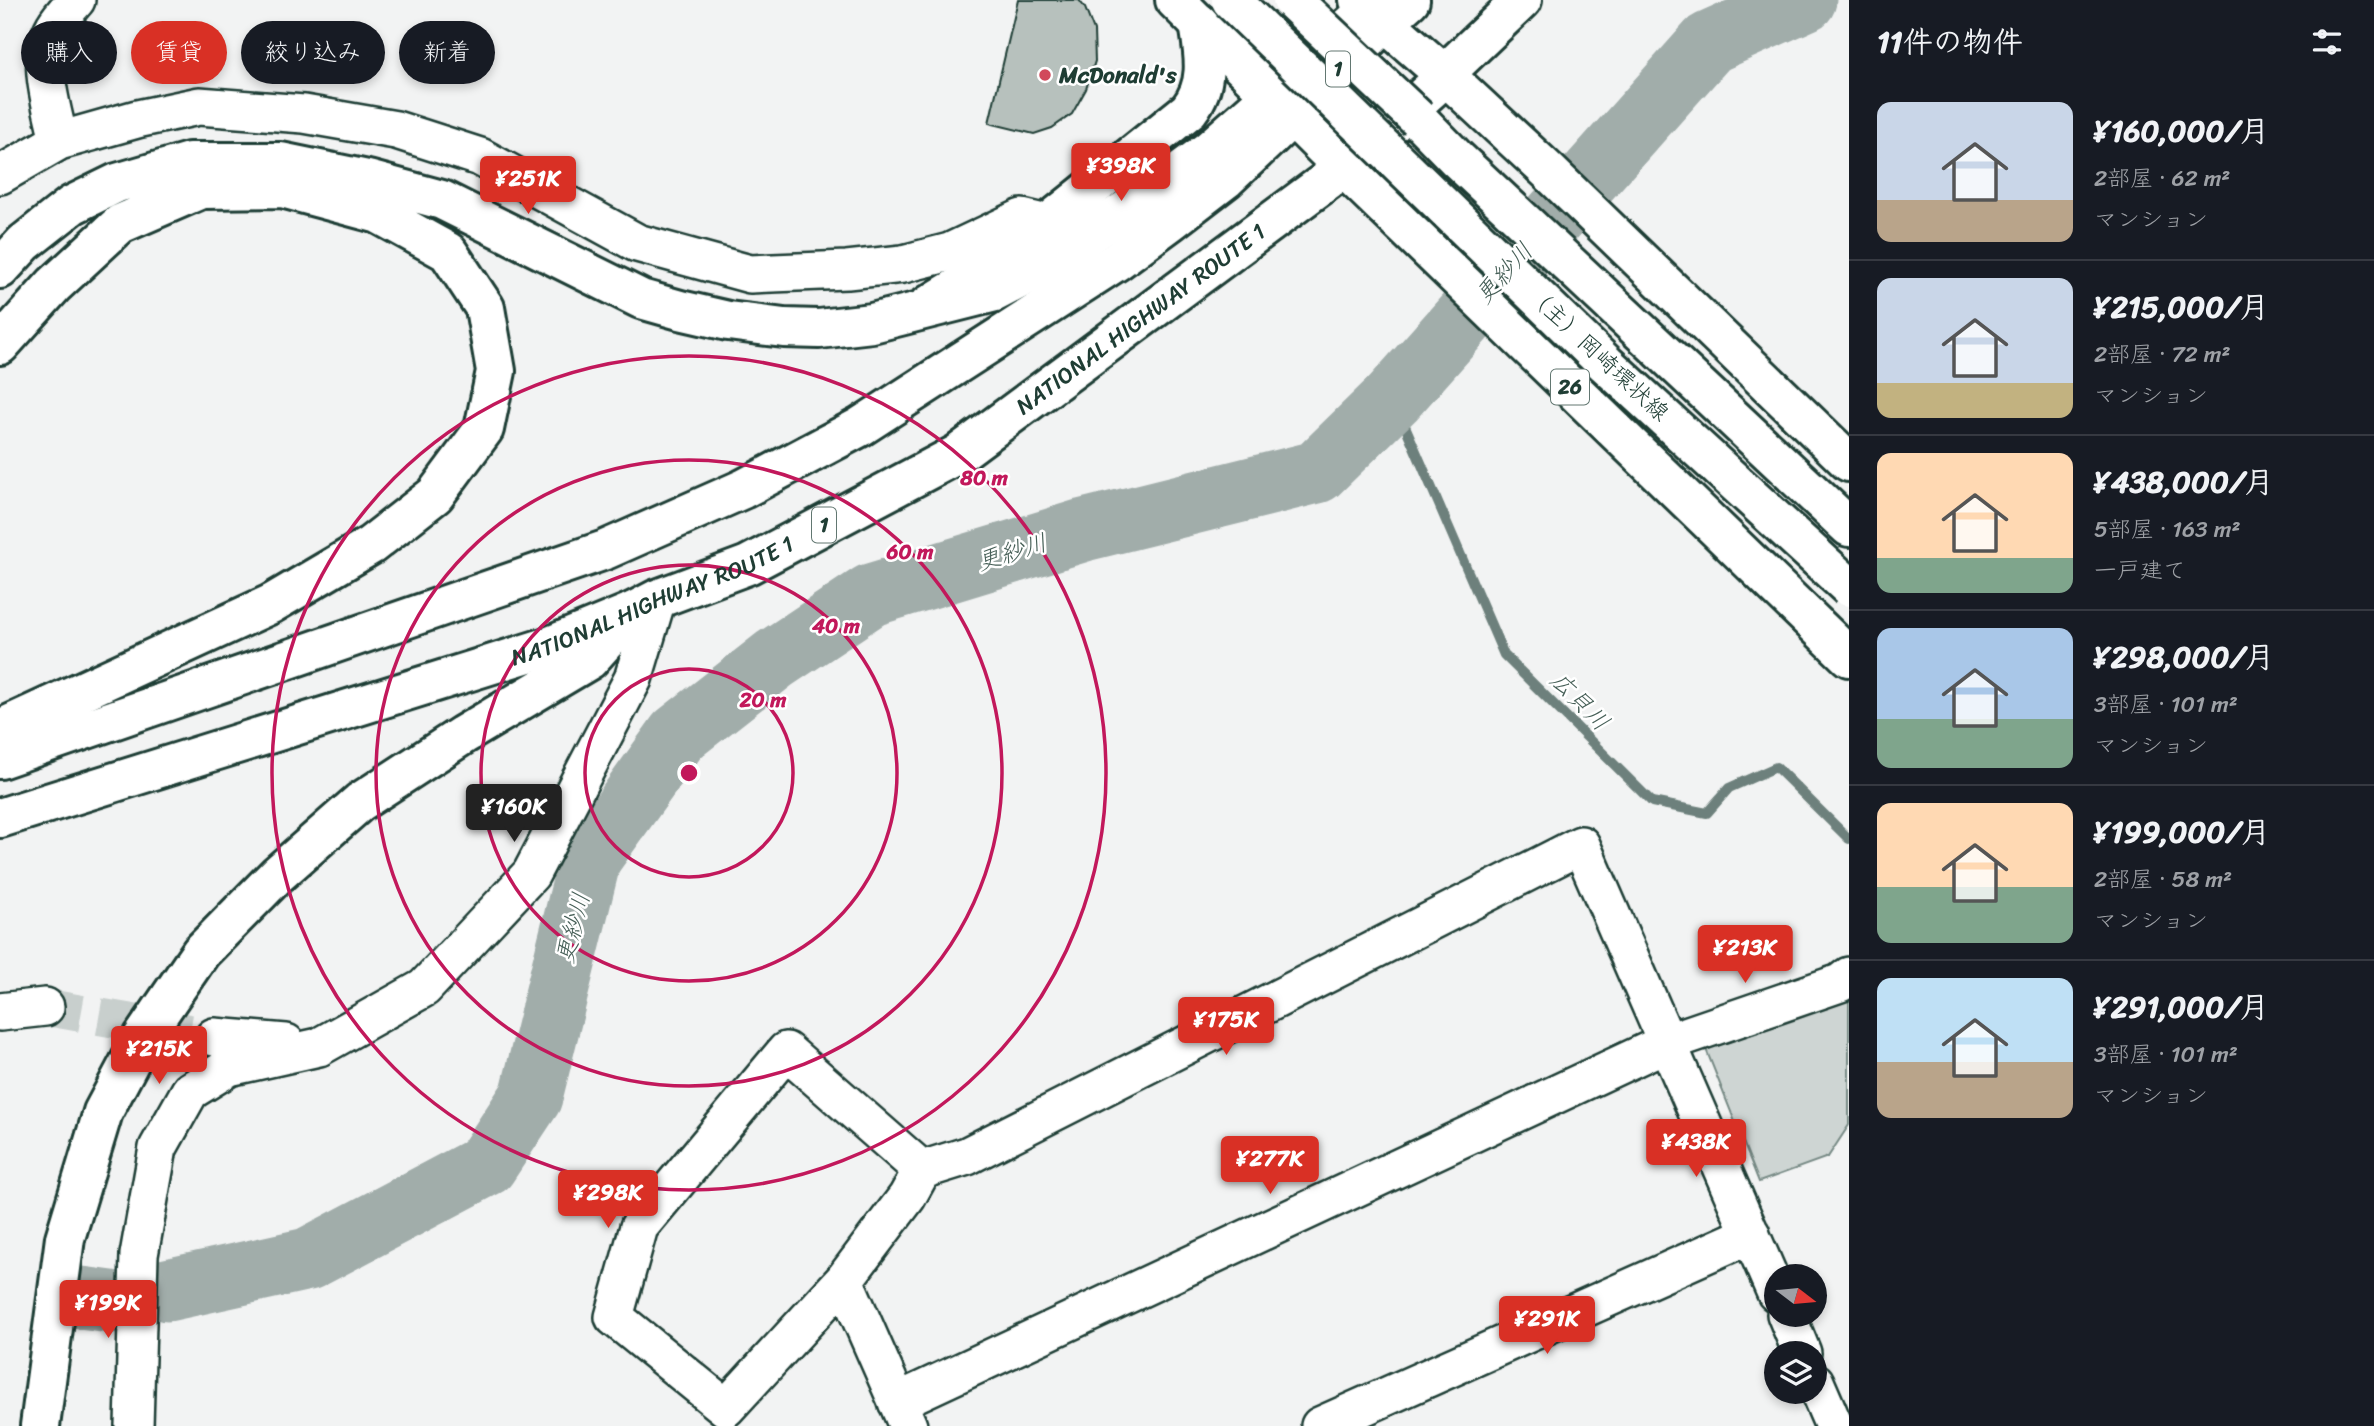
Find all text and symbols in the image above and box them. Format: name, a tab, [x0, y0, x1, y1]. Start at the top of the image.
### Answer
text: 11件の物件	[1877, 15, 2023, 69]
chip: 購入	[21, 21, 117, 84]
chip: 賃貸	[131, 21, 227, 84]
chip: 絞り込み	[241, 21, 385, 84]
chip: 新着	[399, 21, 495, 84]
icon: filters	[2308, 23, 2346, 61]
road number: 1	[1326, 52, 1350, 86]
place label: McDonald's	[1058, 55, 1177, 96]
marker: McDonald's	[1037, 67, 1053, 83]
text: ¥160,000/月	[2094, 104, 2269, 158]
icon: home	[1933, 130, 2017, 214]
pin: ¥398K	[1072, 144, 1170, 203]
text: ¥398K	[1087, 145, 1155, 186]
pin: ¥251K	[479, 156, 577, 216]
text: ¥251K	[496, 158, 560, 199]
text: 2部屋 · 62 m²	[2094, 158, 2230, 199]
text: マンション	[2094, 199, 2208, 240]
street label: NATIONAL HIGHWAY ROUTE 1	[1006, 212, 1275, 426]
water label: 更紗川	[1464, 232, 1544, 314]
street label: （主）岡崎環状線	[1517, 276, 1679, 432]
text: ¥215,000/月	[2094, 280, 2269, 334]
icon: home	[1933, 306, 2017, 390]
text: 2部屋 · 72 m²	[2094, 334, 2230, 375]
road number: 26	[1551, 370, 1589, 404]
text: マンション	[2094, 375, 2208, 416]
text: ¥438,000/月	[2094, 455, 2274, 509]
text: 80 m	[959, 459, 1009, 497]
icon: home	[1933, 481, 2017, 565]
road number: 1	[812, 508, 836, 542]
text: 5部屋 · 163 m²	[2094, 509, 2240, 550]
water label: 更紗川	[971, 521, 1053, 583]
street label: NATIONAL HIGHWAY ROUTE 1	[506, 524, 801, 678]
text: 60 m	[886, 533, 934, 571]
text: 一戸建て	[2094, 550, 2186, 591]
text: 40 m	[811, 607, 861, 645]
text: ¥298,000/月	[2094, 630, 2274, 684]
icon: home	[1933, 656, 2017, 740]
water label: 広貝川	[1540, 661, 1620, 741]
text: 20 m	[739, 681, 787, 719]
text: 3部屋 · 101 m²	[2094, 684, 2238, 725]
text: マンション	[2094, 725, 2208, 766]
centre of rings	[677, 761, 701, 785]
pin: ¥160K	[465, 784, 563, 844]
text: ¥160K	[482, 786, 546, 827]
text: ¥199,000/月	[2094, 805, 2270, 859]
icon: home	[1933, 831, 2017, 915]
text: 2部屋 · 58 m²	[2094, 859, 2232, 900]
water label: 更紗川	[544, 888, 602, 968]
text: マンション	[2094, 900, 2208, 941]
pin: ¥213K	[1696, 926, 1794, 985]
text: ¥213K	[1714, 927, 1776, 968]
text: ¥291,000/月	[2094, 980, 2269, 1034]
pin: ¥175K	[1177, 998, 1275, 1057]
text: ¥175K	[1194, 999, 1258, 1040]
icon: home	[1933, 1006, 2017, 1090]
pin: ¥215K	[110, 1026, 208, 1086]
text: ¥215K	[127, 1028, 191, 1069]
text: 3部屋 · 101 m²	[2094, 1034, 2238, 1075]
text: マンション	[2094, 1075, 2208, 1116]
pin: ¥438K	[1647, 1120, 1745, 1179]
text: ¥438K	[1662, 1121, 1730, 1162]
pin: ¥277K	[1221, 1136, 1319, 1196]
text: ¥277K	[1237, 1138, 1303, 1179]
pin: ¥298K	[559, 1170, 657, 1230]
text: ¥298K	[574, 1172, 642, 1213]
north arrow	[1764, 1264, 1827, 1326]
map controls	[1764, 1264, 1827, 1404]
pin: ¥199K	[59, 1280, 157, 1340]
text: ¥199K	[76, 1282, 140, 1323]
pin: ¥291K	[1498, 1296, 1596, 1356]
text: ¥291K	[1515, 1298, 1579, 1339]
button: layers	[1764, 1341, 1827, 1404]

